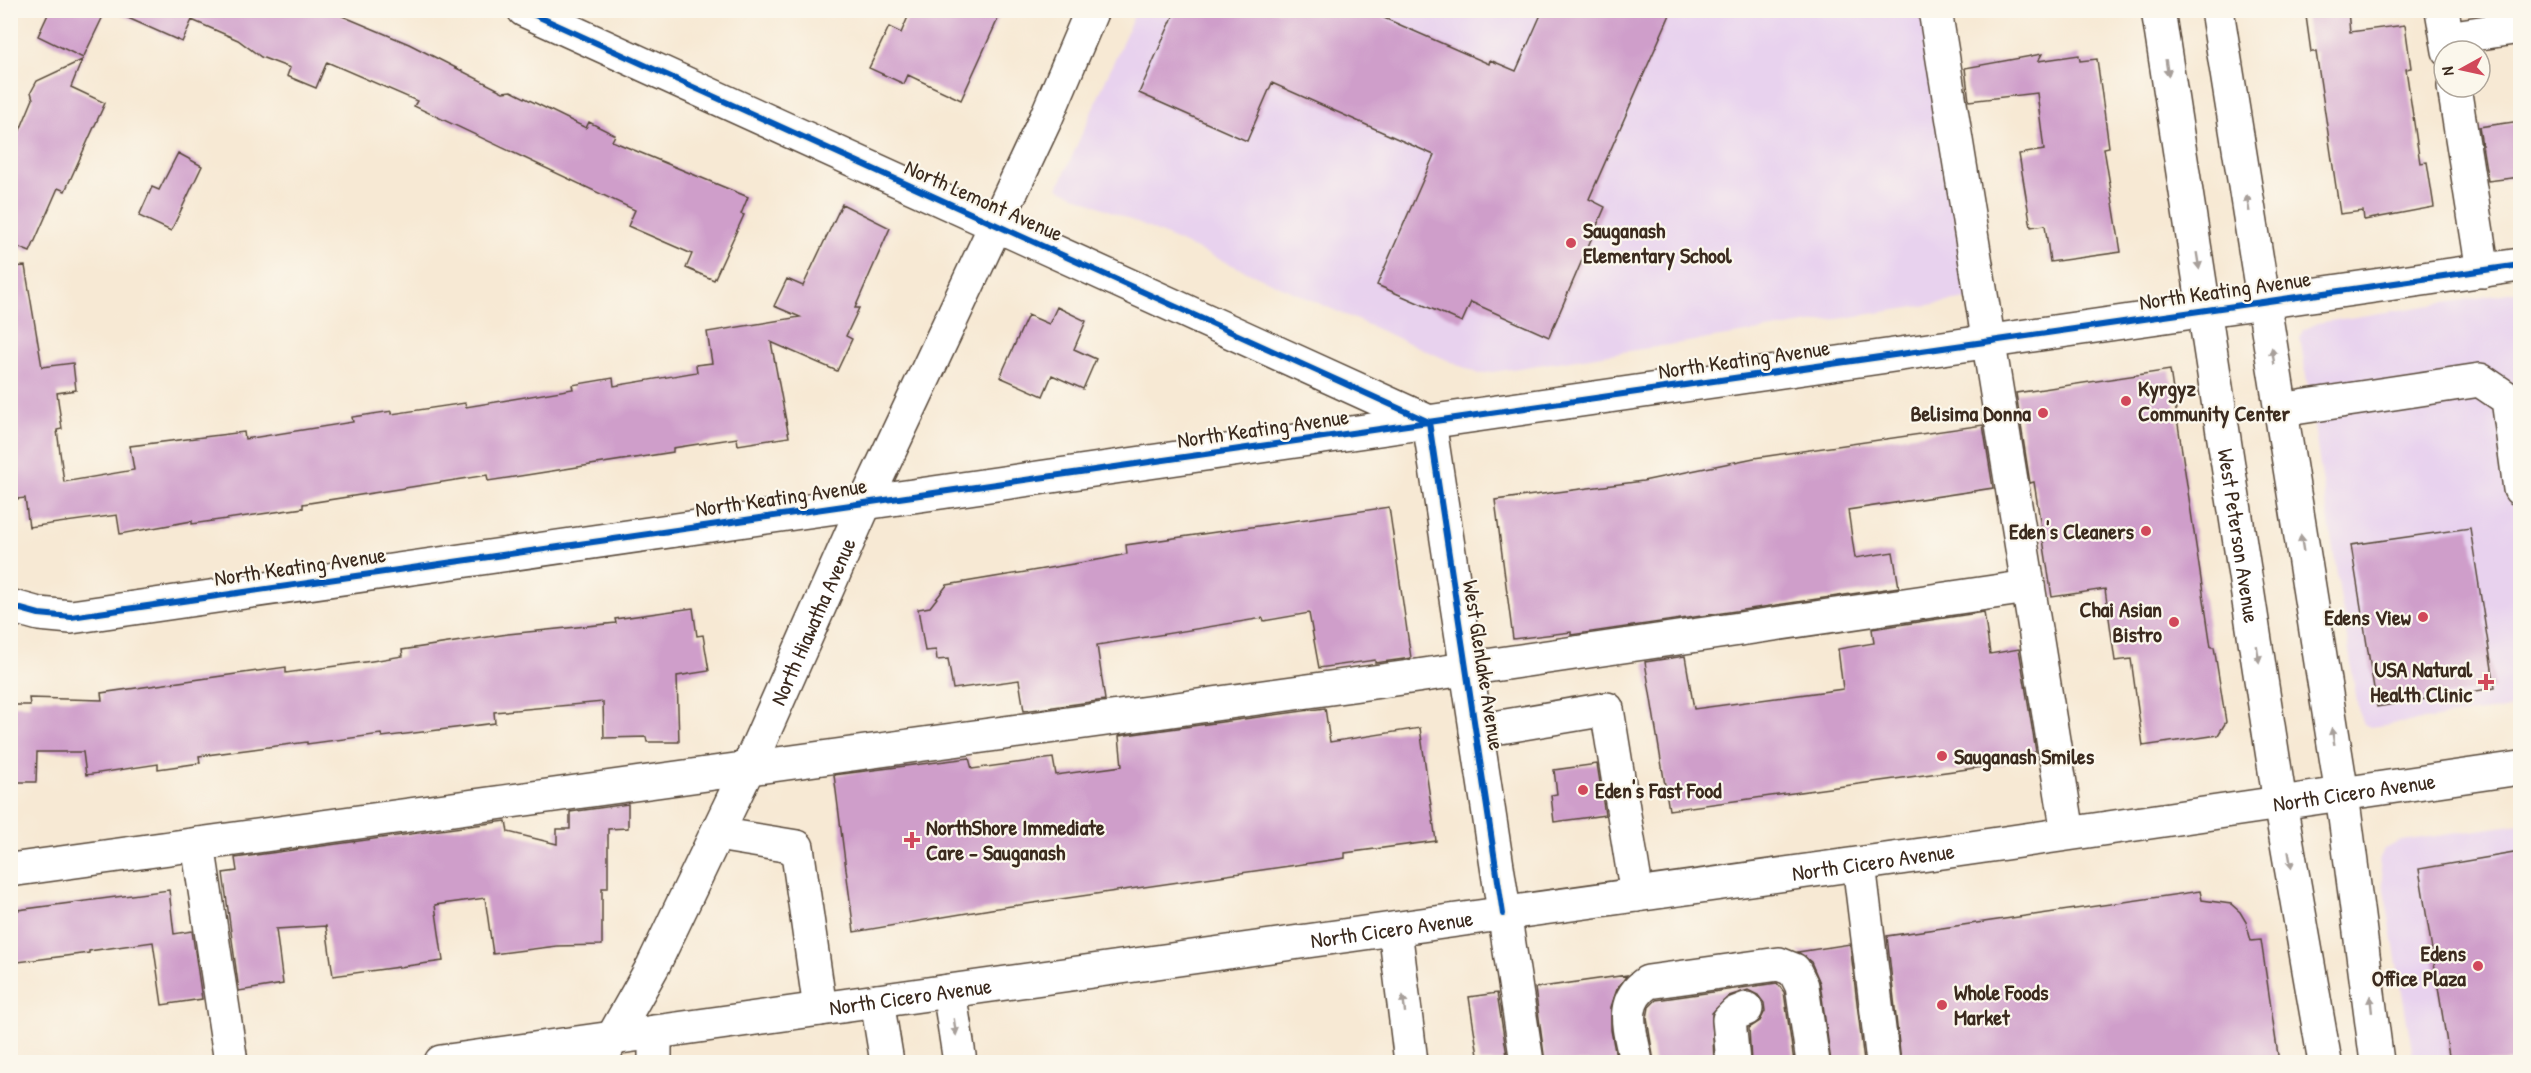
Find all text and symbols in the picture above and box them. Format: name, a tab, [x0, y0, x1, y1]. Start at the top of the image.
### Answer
north arrow	[2432, 39, 2492, 99]
one-way arrow	[2163, 59, 2172, 78]
text: N	[2436, 65, 2459, 77]
street label: North Lemont Avenue	[900, 152, 1068, 248]
one-way arrow	[2244, 194, 2253, 213]
place label: Sauganash Elementary School	[1583, 215, 1733, 271]
marker: Sauganash Elementary School	[1564, 236, 1578, 250]
one-way arrow	[2193, 252, 2202, 271]
street label: North Keating Avenue	[2137, 263, 2313, 317]
street label: North Keating Avenue	[1656, 332, 1832, 386]
one-way arrow	[2268, 347, 2277, 366]
place label: Kyrgyz Community Center	[2138, 373, 2291, 429]
marker: Kyrgyz Community Center	[2119, 394, 2133, 408]
place label: Belisima Donna	[1910, 398, 2031, 428]
street label: North Keating Avenue	[1175, 401, 1351, 455]
marker: Belisima Donna	[2036, 406, 2050, 420]
street label: West Peterson Avenue	[2211, 447, 2267, 625]
street label: North Keating Avenue	[693, 470, 869, 524]
place label: Eden's Cleaners	[2009, 516, 2135, 546]
marker: Eden's Cleaners	[2139, 524, 2153, 538]
street label: North Hiawatha Avenue	[763, 533, 863, 710]
one-way arrow	[2298, 534, 2307, 553]
street label: North Keating Avenue	[212, 539, 388, 593]
street label: West Glenlake Avenue	[1456, 578, 1512, 752]
place label: Chai Asian Bistro	[2079, 594, 2162, 649]
place label: Edens View	[2324, 602, 2411, 632]
marker: Edens View	[2416, 610, 2430, 624]
marker: Chai Asian Bistro	[2167, 615, 2181, 629]
one-way arrow	[2253, 645, 2262, 664]
place label: USA Natural Health Clinic	[2370, 654, 2473, 709]
marker: USA Natural Health Clinic	[2477, 673, 2495, 691]
one-way arrow	[2328, 726, 2337, 745]
place label: Sauganash Smiles	[1954, 741, 2095, 772]
marker: Sauganash Smiles	[1935, 749, 1949, 763]
street label: North Cicero Avenue	[2271, 766, 2437, 819]
place label: Eden's Fast Food	[1595, 775, 1722, 805]
marker: Eden's Fast Food	[1576, 783, 1590, 797]
place label: NorthShore Immediate Care - Sauganash	[926, 812, 1105, 868]
marker: NorthShore Immediate Care - Sauganash	[903, 831, 921, 849]
street label: North Cicero Avenue	[1790, 836, 1956, 888]
one-way arrow	[2286, 851, 2295, 870]
street label: North Cicero Avenue	[1309, 903, 1475, 955]
place label: Edens Office Plaza	[2372, 938, 2467, 993]
marker: Edens Office Plaza	[2471, 959, 2485, 973]
street label: North Cicero Avenue	[827, 970, 994, 1023]
place label: Whole Foods Market	[1954, 977, 2049, 1032]
one-way arrow	[1399, 995, 1408, 1014]
one-way arrow	[2366, 995, 2376, 1014]
marker: Whole Foods Market	[1935, 998, 1949, 1012]
one-way arrow	[950, 1017, 959, 1036]

